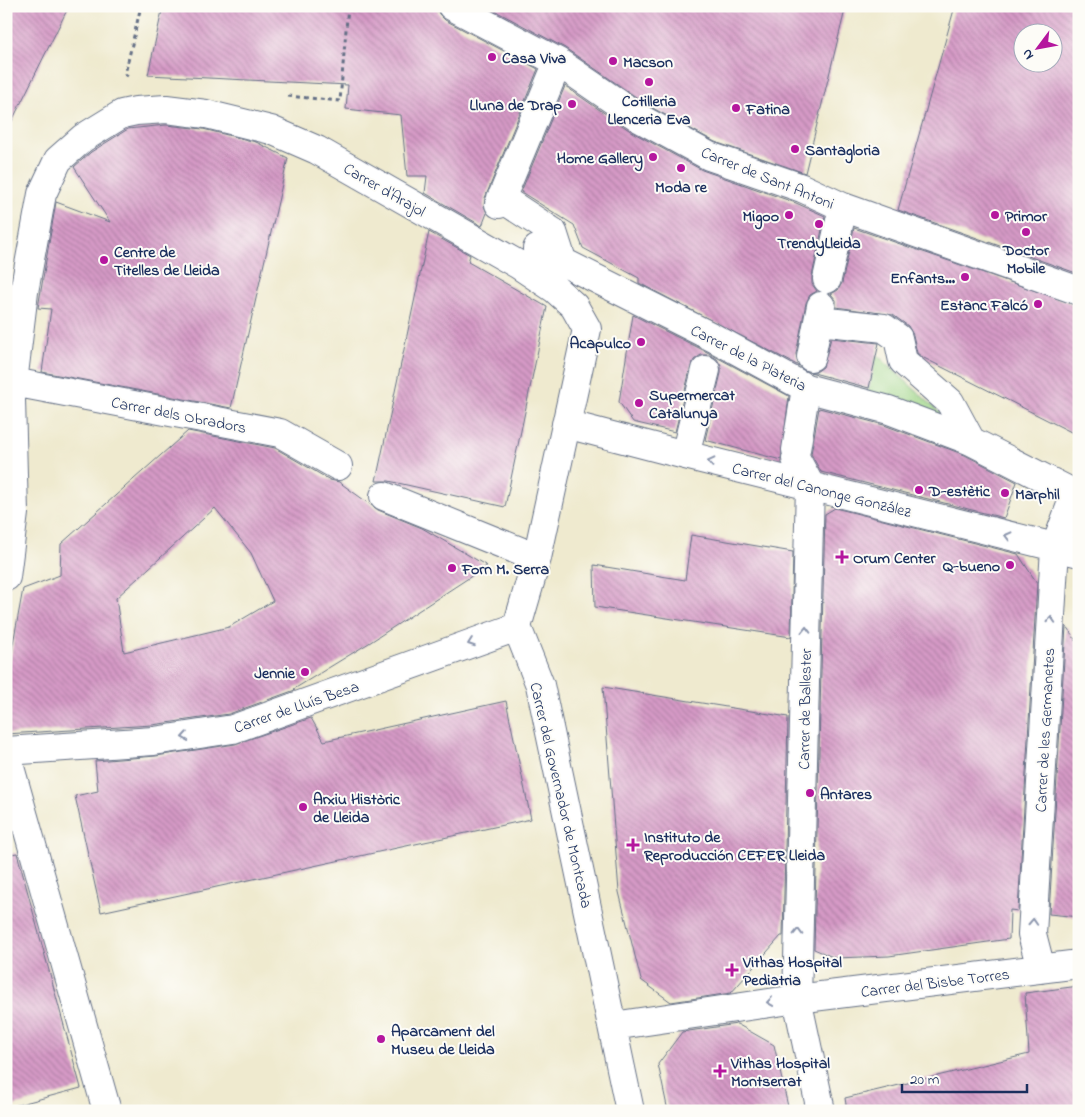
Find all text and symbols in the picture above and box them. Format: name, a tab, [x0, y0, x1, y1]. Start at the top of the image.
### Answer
north arrow	[1012, 22, 1062, 72]
text: N	[1017, 45, 1040, 64]
place label: Casa Viva	[502, 47, 567, 71]
marker: Casa Viva	[486, 51, 498, 63]
place label: Macson	[623, 51, 673, 75]
marker: Macson	[607, 55, 619, 67]
marker: Cotilleria Llenceria Eva	[643, 76, 655, 88]
place label: Cotilleria Llenceria Eva	[608, 90, 691, 132]
place label: Lluna de Drap	[470, 94, 562, 118]
marker: Lluna de Drap	[566, 98, 578, 110]
place label: Fatina	[745, 98, 790, 122]
marker: Fatina	[730, 102, 742, 114]
place label: Santagloria	[805, 139, 880, 164]
street label: Carrer de Sant Antoni	[697, 141, 838, 217]
marker: Santagloria	[789, 143, 801, 155]
place label: Home Gallery	[557, 147, 643, 172]
marker: Home Gallery	[647, 151, 659, 163]
street label: Carrer d'Arajol	[338, 158, 430, 224]
marker: Moda re	[675, 162, 687, 174]
place label: Moda re	[655, 176, 708, 200]
place label: Migoo	[743, 205, 779, 230]
place label: Primor	[1005, 205, 1048, 229]
marker: Migoo	[783, 209, 795, 221]
marker: Primor	[989, 209, 1001, 221]
marker: TrendyLleida	[813, 218, 825, 230]
marker: Doctor Mobile	[1020, 226, 1032, 238]
place label: TrendyLleida	[777, 232, 861, 257]
place label: Doctor Mobile	[1002, 239, 1050, 281]
place label: Centre de Titelles de Lleida	[114, 241, 220, 283]
marker: Centre de Titelles de Lleida	[98, 254, 110, 266]
place label: Enfants...	[890, 267, 956, 291]
marker: Enfants...	[959, 271, 971, 283]
place label: Estanc Falcó	[940, 294, 1028, 318]
marker: Estanc Falcó	[1032, 298, 1044, 310]
street label: Carrer de la Plateria	[686, 319, 810, 398]
place label: Acapulco	[569, 332, 631, 356]
marker: Acapulco	[635, 336, 647, 348]
place label: Supermercat Catalunya	[649, 384, 735, 427]
street label: Carrer dels Obradors	[109, 391, 248, 441]
marker: Supermercat Catalunya	[633, 397, 645, 409]
one-way arrow	[707, 457, 716, 468]
street label: Carrer del Canonge González	[729, 457, 914, 525]
place label: D-estètic	[928, 480, 991, 504]
place label: Marphil	[1015, 483, 1060, 507]
marker: D-estètic	[913, 484, 925, 496]
marker: Marphil	[999, 487, 1011, 499]
one-way arrow	[1004, 531, 1013, 542]
place label: Orum Center	[853, 547, 936, 571]
marker: Orum Center	[835, 550, 849, 564]
place label: Q-bueno	[943, 555, 1000, 579]
place label: Forn M. Serra	[461, 558, 549, 582]
marker: Q-bueno	[1004, 559, 1016, 571]
marker: Forn M. Serra	[446, 562, 458, 574]
one-way arrow	[1046, 615, 1057, 623]
one-way arrow	[801, 626, 811, 634]
one-way arrow	[467, 637, 476, 647]
street label: Carrer de les Germanetes	[1030, 647, 1062, 813]
street label: Carrer de Ballester	[793, 648, 819, 770]
place label: Jennie	[254, 662, 296, 686]
marker: Jennie	[299, 666, 311, 678]
street label: Carrer de Lluís Besa	[231, 675, 363, 741]
street label: Carrer del Governador de Montcada	[522, 680, 598, 911]
one-way arrow	[181, 731, 189, 741]
place label: Antares	[820, 783, 872, 807]
marker: Antares	[804, 787, 816, 799]
place label: Arxiu Històric de Lleida	[313, 788, 401, 830]
marker: Arxiu Històric de Lleida	[297, 801, 309, 813]
place label: Instituto de Reproducción CEFER Lleida	[643, 826, 825, 868]
marker: Instituto de Reproducción CEFER Lleida	[626, 838, 640, 852]
one-way arrow	[1027, 917, 1038, 925]
one-way arrow	[793, 928, 804, 936]
place label: Vithas Hospital Pediatria	[742, 951, 842, 993]
marker: Vithas Hospital Pediatria	[725, 963, 739, 977]
street label: Carrer del Bisbe Torres	[859, 963, 1011, 1005]
one-way arrow	[766, 997, 774, 1007]
place label: Aparcament del Museu de Lleida	[391, 1020, 495, 1062]
marker: Aparcament del Museu de Lleida	[375, 1033, 387, 1045]
place label: Vithas Hospital Montserrat	[730, 1052, 830, 1094]
scale bar	[902, 1062, 1028, 1094]
marker: Vithas Hospital Montserrat	[713, 1064, 727, 1078]
text: 20 m	[910, 1069, 940, 1091]

